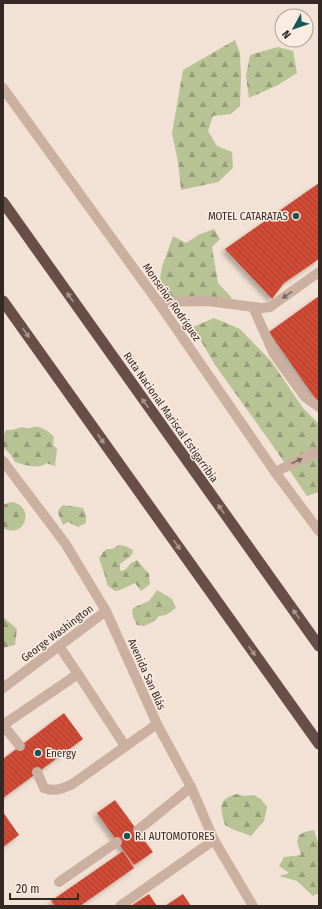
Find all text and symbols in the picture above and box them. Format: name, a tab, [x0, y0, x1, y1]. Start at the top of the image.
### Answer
north arrow	[274, 8, 314, 48]
text: N	[280, 27, 294, 41]
place label: MOTEL CATARATAS	[208, 210, 289, 223]
marker: MOTEL CATARATAS	[291, 211, 301, 221]
street label: Monseñor Rodríguez	[140, 261, 204, 344]
one-way arrow	[66, 291, 74, 302]
one-way arrow	[282, 291, 292, 299]
one-way arrow	[22, 328, 30, 339]
street label: Ruta Nacional Mariscal Estigarribia	[121, 350, 221, 485]
one-way arrow	[141, 397, 150, 408]
one-way arrow	[97, 434, 105, 444]
one-way arrow	[291, 458, 303, 465]
one-way arrow	[217, 503, 225, 514]
one-way arrow	[173, 540, 181, 550]
street label: George Washington	[19, 602, 96, 665]
one-way arrow	[292, 609, 300, 620]
street label: Avenida San Blás	[125, 637, 168, 712]
one-way arrow	[248, 645, 256, 656]
place label: Energy	[46, 747, 76, 760]
marker: Energy	[33, 748, 43, 758]
place label: R.I AUTOMOTORES	[135, 830, 215, 843]
marker: R.I AUTOMOTORES	[122, 831, 132, 841]
scale bar	[10, 875, 78, 901]
text: 20 m	[16, 882, 40, 896]

